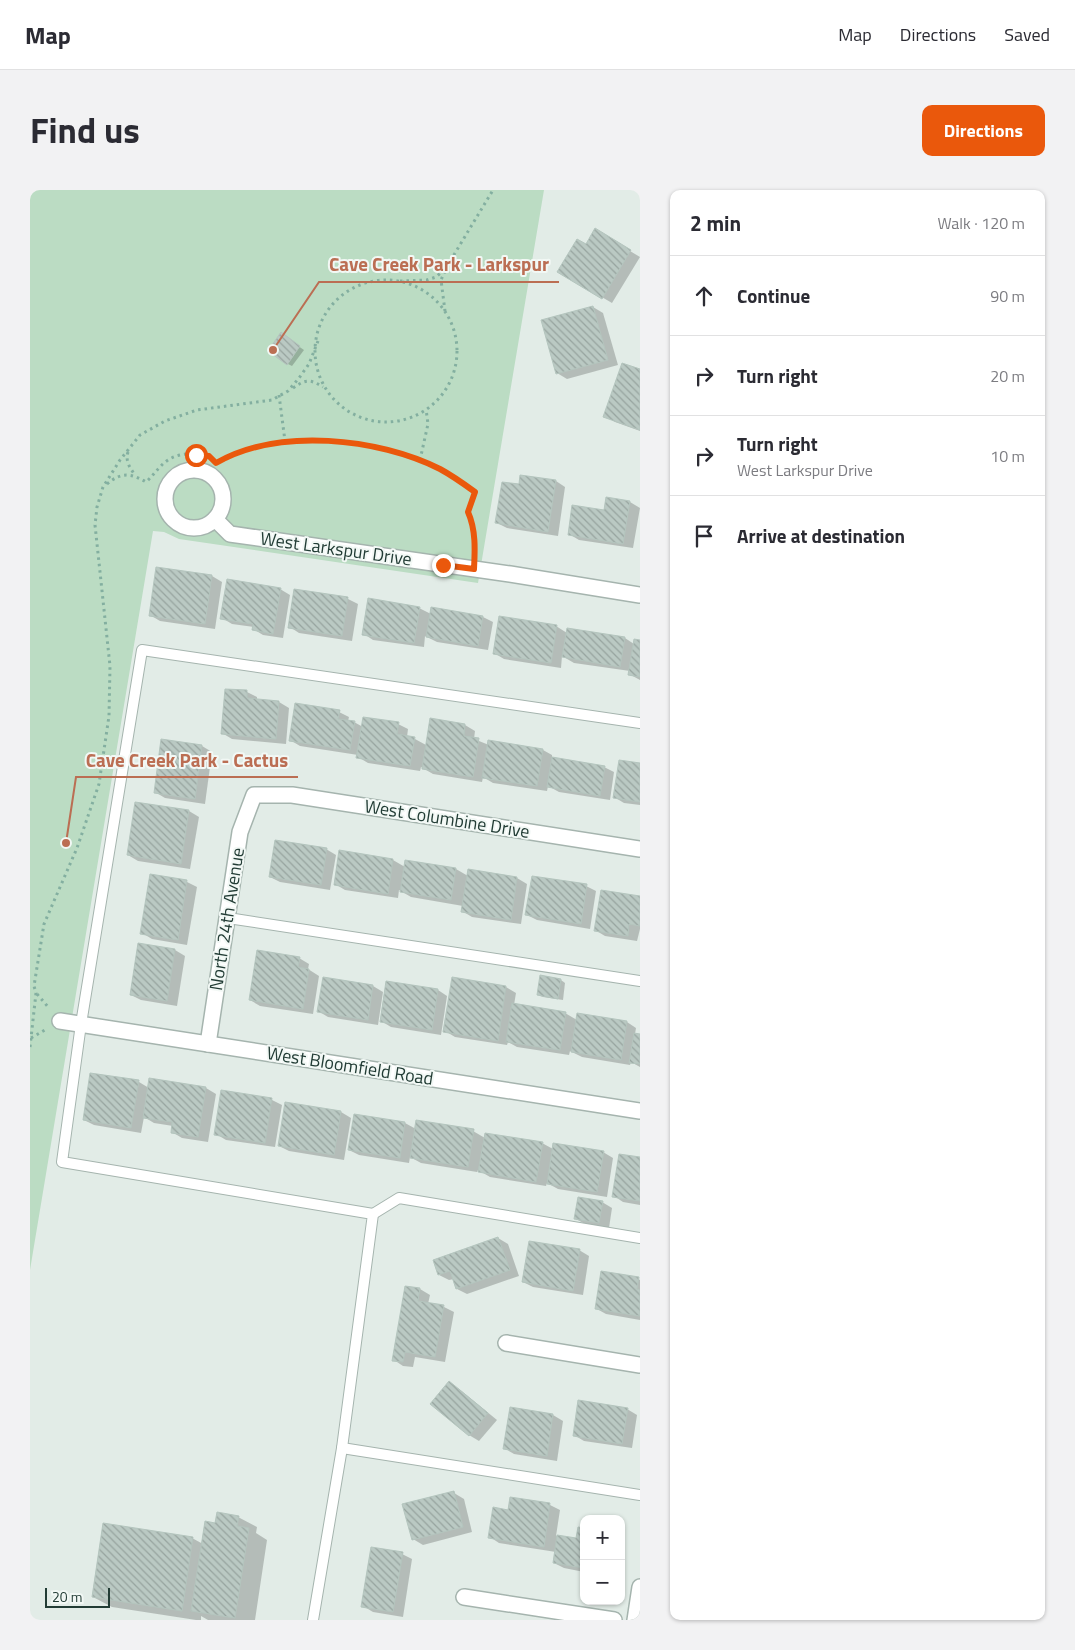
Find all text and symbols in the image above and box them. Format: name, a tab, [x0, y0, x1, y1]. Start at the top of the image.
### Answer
text: Map	[25, 17, 71, 53]
text: Map	[838, 21, 872, 48]
text: Directions	[900, 21, 976, 48]
text: Saved	[1004, 21, 1050, 48]
text: Find us	[30, 103, 140, 157]
button: Directions	[922, 105, 1045, 156]
text: 2 min	[690, 207, 741, 239]
text: Walk · 120 m	[937, 211, 1025, 235]
callout: Cave Creek Park - Larkspur	[319, 248, 559, 282]
text: Cave Creek Park - Larkspur	[329, 249, 549, 278]
text: Continue	[737, 281, 810, 310]
icon: ahead	[690, 282, 718, 310]
text: 90 m	[990, 284, 1025, 308]
text: Turn right	[737, 361, 818, 390]
icon: right	[690, 362, 718, 390]
text: 20 m	[990, 364, 1025, 388]
text: Turn right	[737, 429, 818, 458]
icon: right	[690, 442, 718, 470]
route start	[185, 444, 208, 467]
text: 10 m	[990, 444, 1025, 468]
text: West Larkspur Drive	[737, 458, 873, 482]
text: Arrive at destination	[737, 521, 905, 550]
icon: arrive	[690, 522, 718, 550]
street label: West Larkspur Drive	[259, 525, 414, 573]
route end	[432, 554, 455, 577]
callout: Cave Creek Park - Cactus	[76, 743, 298, 777]
text: Cave Creek Park - Cactus	[86, 745, 288, 774]
street label: West Columbine Drive	[363, 792, 532, 845]
street label: North 24th Avenue	[202, 846, 251, 992]
street label: West Bloomfield Road	[265, 1039, 435, 1092]
map controls	[580, 1515, 625, 1605]
button: +	[580, 1515, 625, 1560]
button: −	[580, 1560, 625, 1605]
scale bar	[45, 1585, 110, 1608]
text: 20 m	[52, 1586, 82, 1607]

